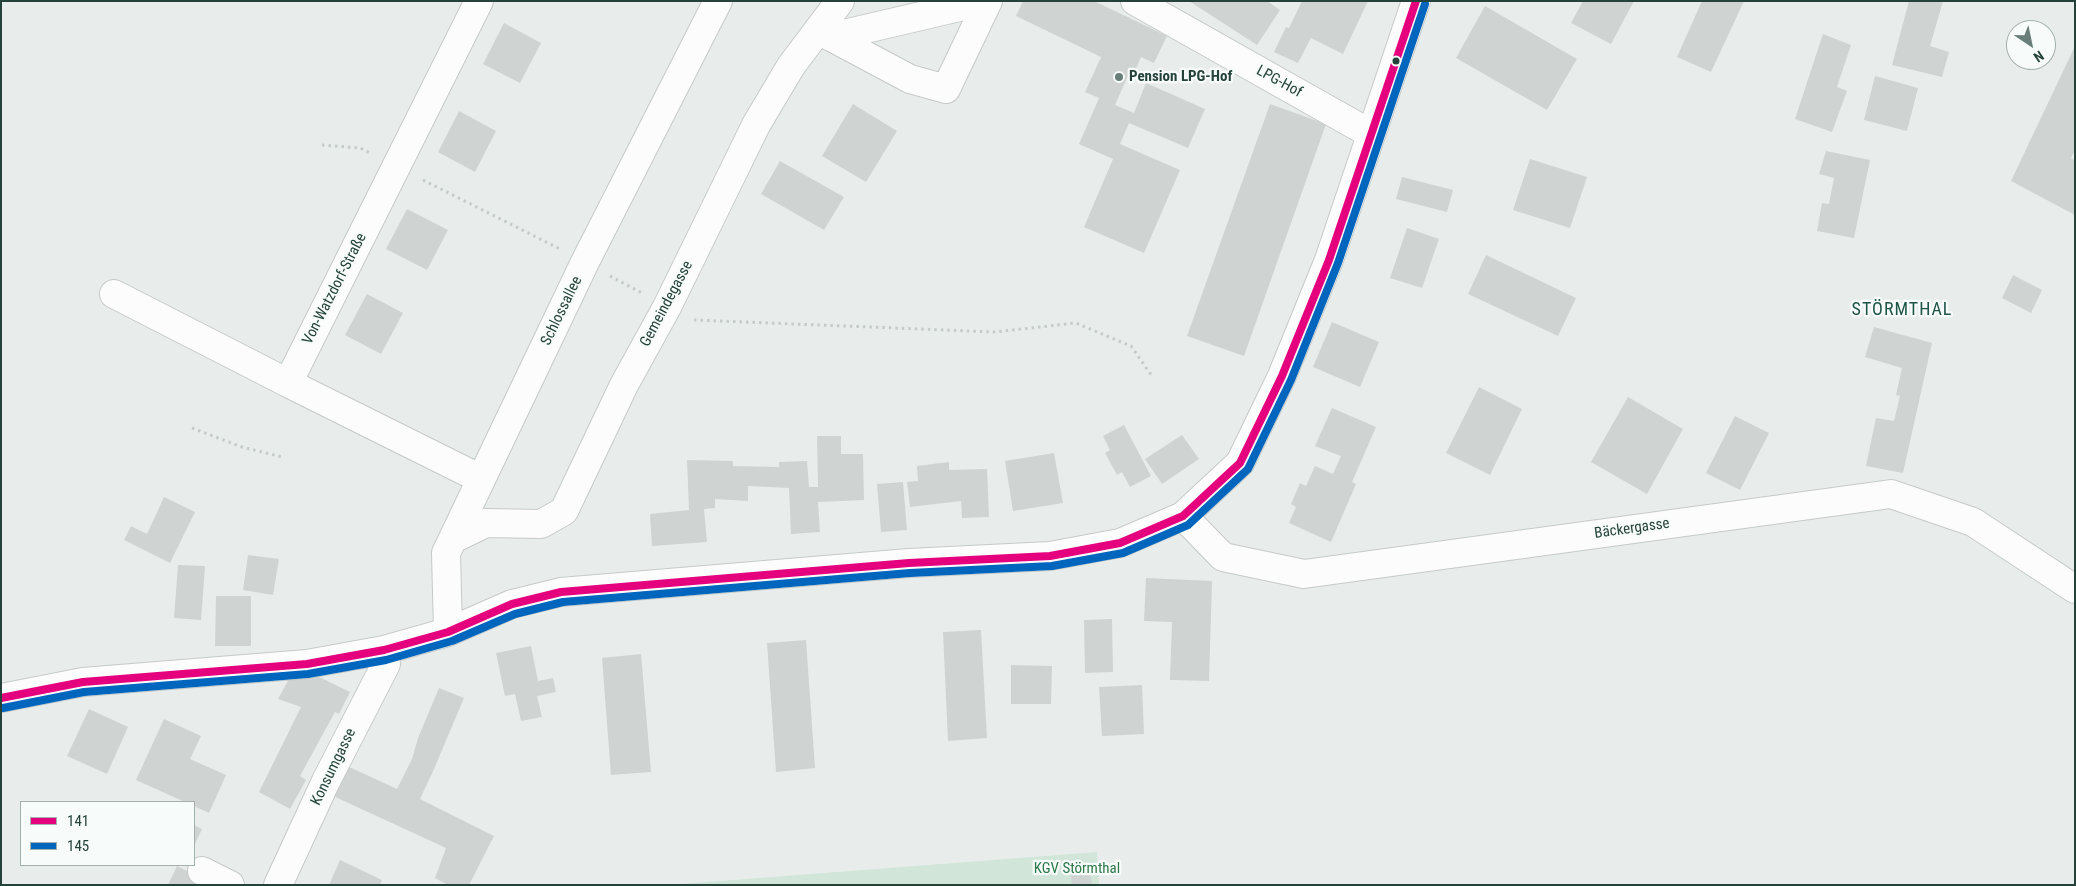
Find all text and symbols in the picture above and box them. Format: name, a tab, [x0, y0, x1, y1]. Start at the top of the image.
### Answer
north arrow	[2006, 20, 2056, 70]
text: N	[2031, 48, 2047, 66]
unlabelled marker	[1391, 56, 1401, 66]
street label: LPG-Hof	[1253, 62, 1305, 102]
place label: Pension LPG-Hof	[1129, 68, 1232, 86]
marker: Pension LPG-Hof	[1113, 71, 1125, 83]
street label: Von-Watzdorf-Straße	[299, 230, 371, 348]
street label: Gemeindegasse	[637, 258, 697, 350]
street label: Schlossallee	[538, 273, 586, 349]
district label: STÖRMTHAL	[1850, 299, 1954, 321]
street label: Bäckergasse	[1593, 515, 1671, 543]
street label: Konsumgasse	[308, 726, 360, 808]
legend	[20, 801, 195, 866]
text: 141	[67, 812, 89, 830]
text: 145	[67, 837, 89, 855]
park label: KGV Störmthal	[1034, 860, 1120, 878]

